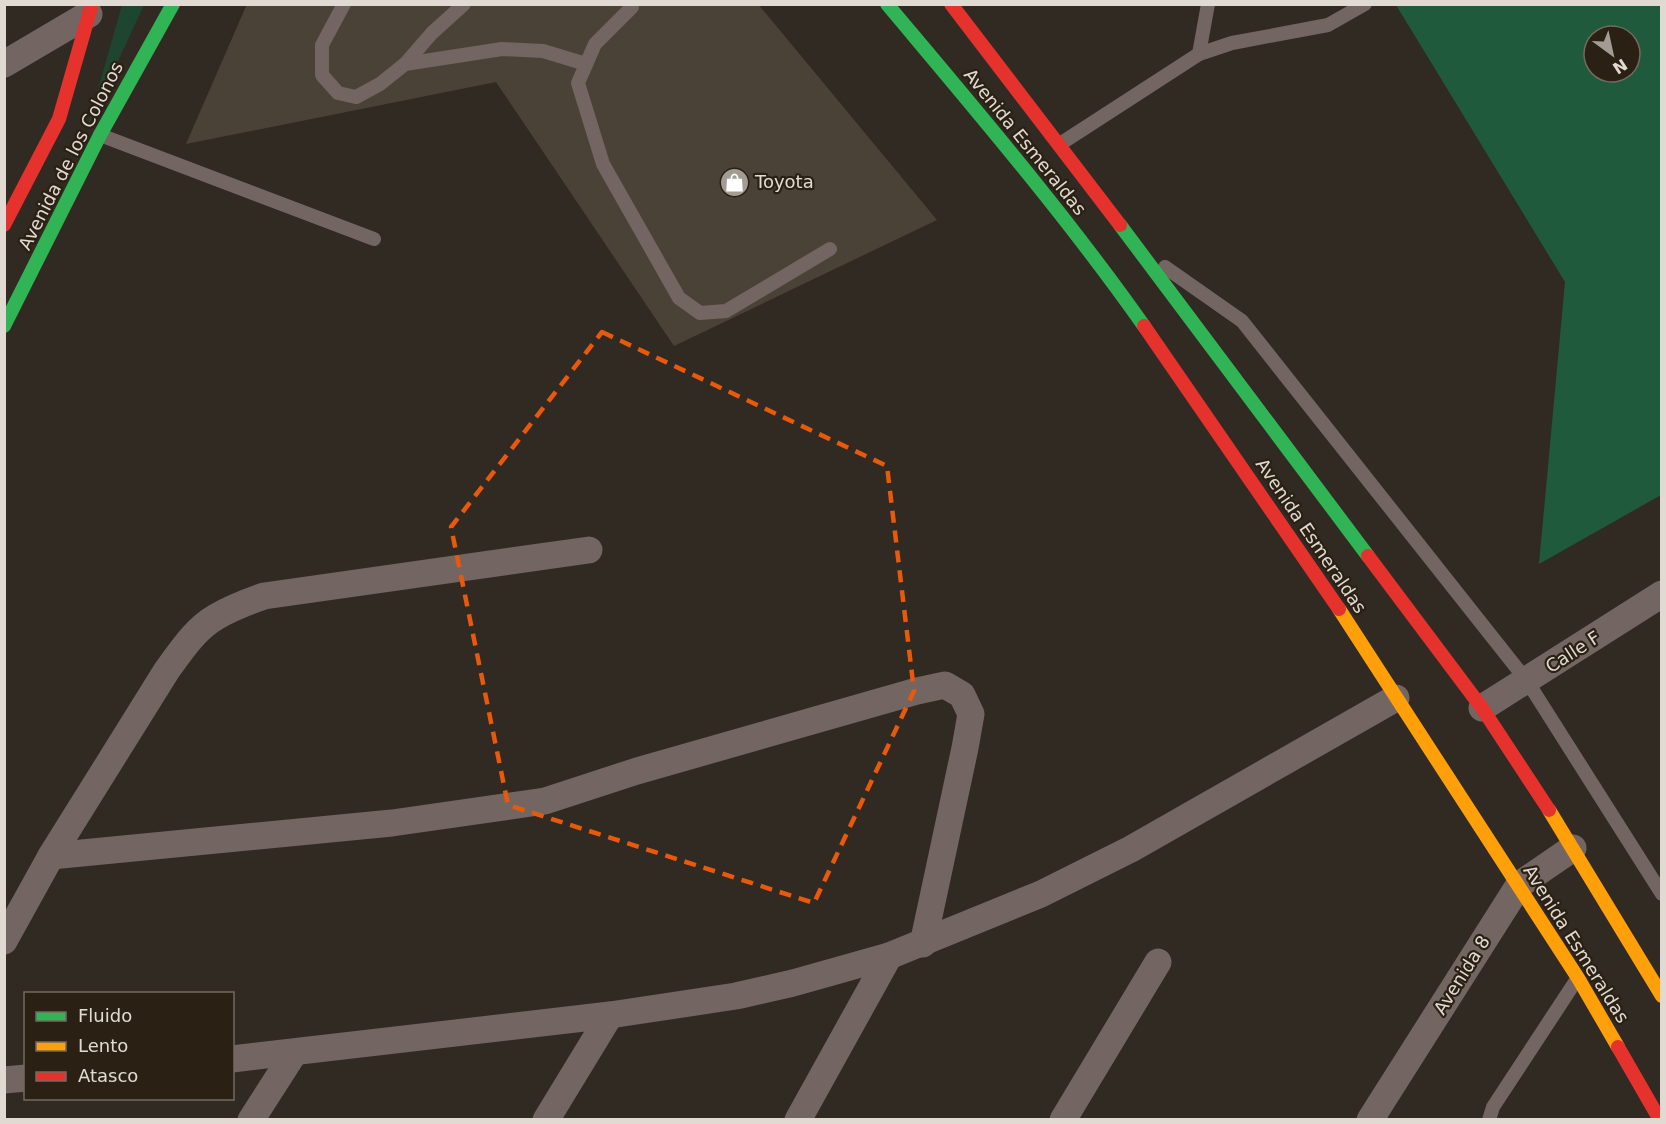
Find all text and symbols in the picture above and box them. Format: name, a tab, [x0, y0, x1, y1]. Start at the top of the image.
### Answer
north arrow	[1582, 24, 1642, 84]
text: N	[1609, 55, 1631, 78]
street label: Avenida de los Colonos	[14, 58, 127, 253]
street label: Avenida Esmeraldas	[960, 64, 1091, 219]
shop icon: Toyota	[718, 166, 750, 198]
place label: Toyota	[754, 171, 814, 192]
street label: Avenida Esmeraldas	[1252, 454, 1371, 617]
street label: Calle F	[1542, 626, 1604, 677]
street label: Avenida Esmeraldas	[1519, 861, 1634, 1027]
street label: Avenida 8	[1429, 931, 1494, 1018]
legend	[24, 992, 234, 1100]
text: Fluido	[78, 1005, 132, 1026]
text: Lento	[78, 1035, 128, 1056]
text: Atasco	[78, 1065, 138, 1086]

